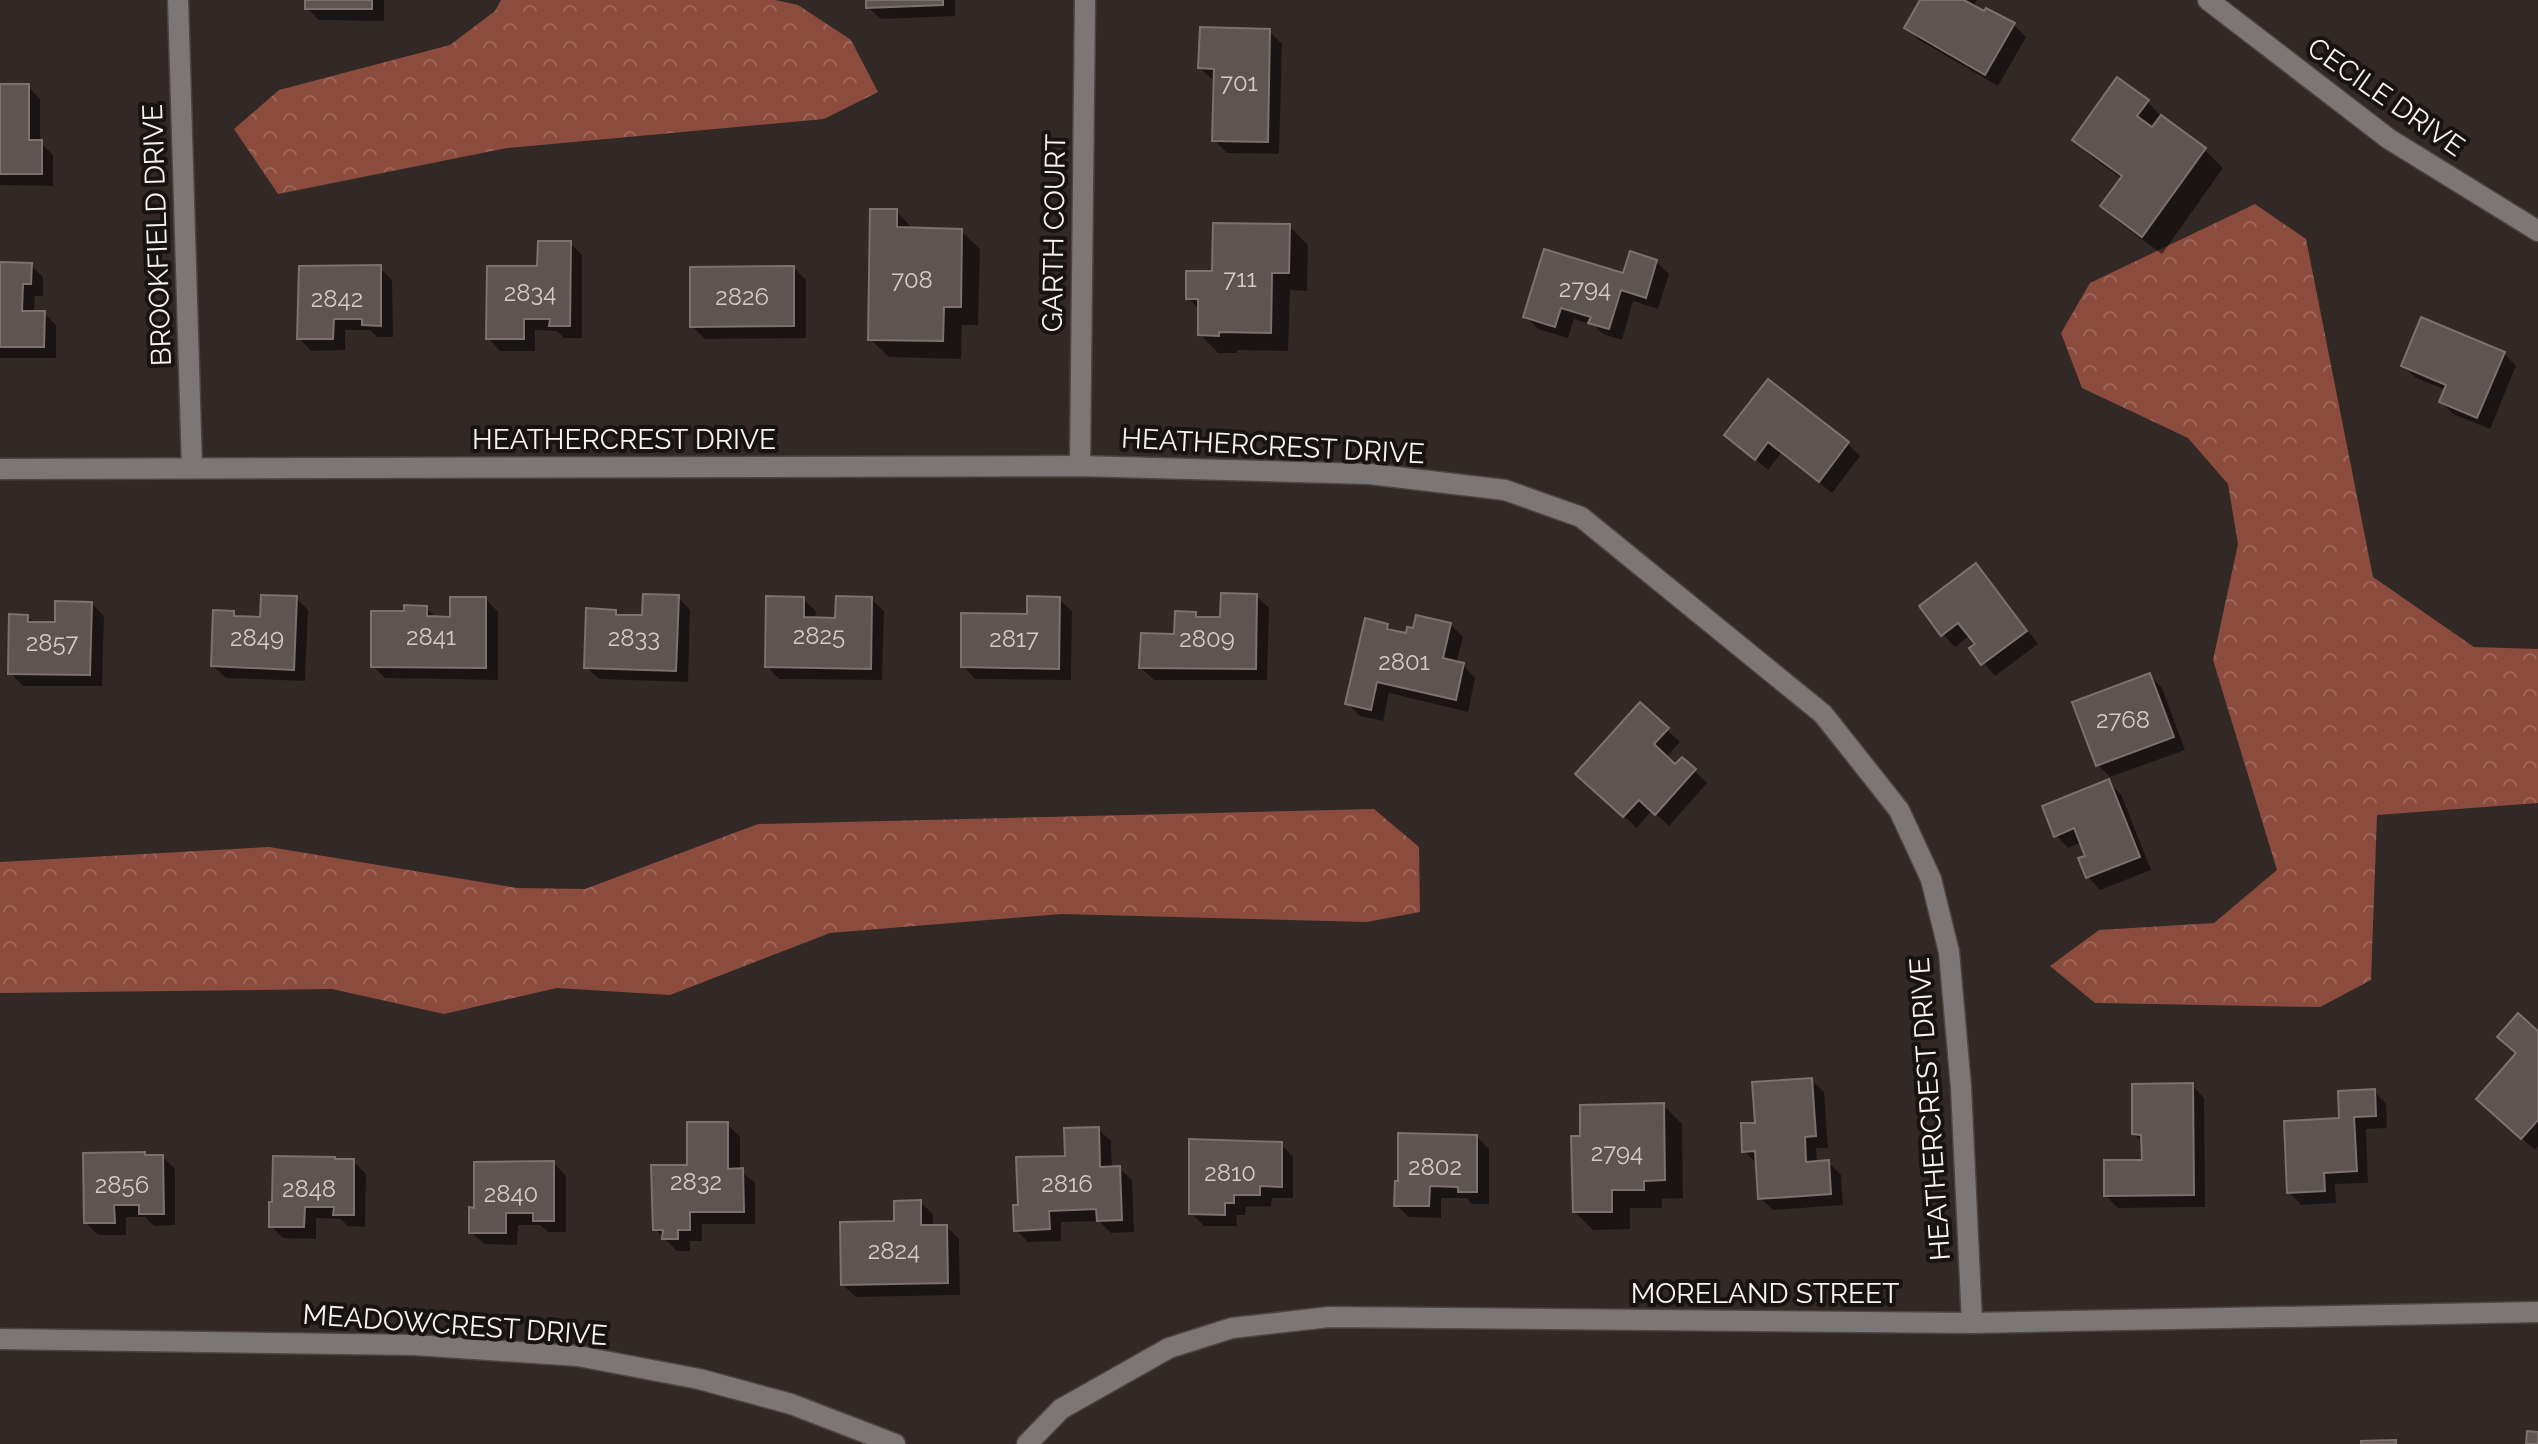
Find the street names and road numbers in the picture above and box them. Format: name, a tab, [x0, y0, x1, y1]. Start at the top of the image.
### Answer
street label: CECILE DRIVE	[2301, 31, 2471, 163]
street label: BROOKFIELD DRIVE	[136, 103, 178, 367]
street label: GARTH COURT	[1036, 134, 1072, 332]
street label: HEATHERCREST DRIVE	[1120, 422, 1426, 470]
street label: HEATHERCREST DRIVE	[472, 423, 776, 456]
street label: HEATHERCREST DRIVE	[1903, 956, 1957, 1262]
street label: MORELAND STREET	[1631, 1277, 1899, 1310]
street label: MEADOWCREST DRIVE	[301, 1298, 609, 1352]

